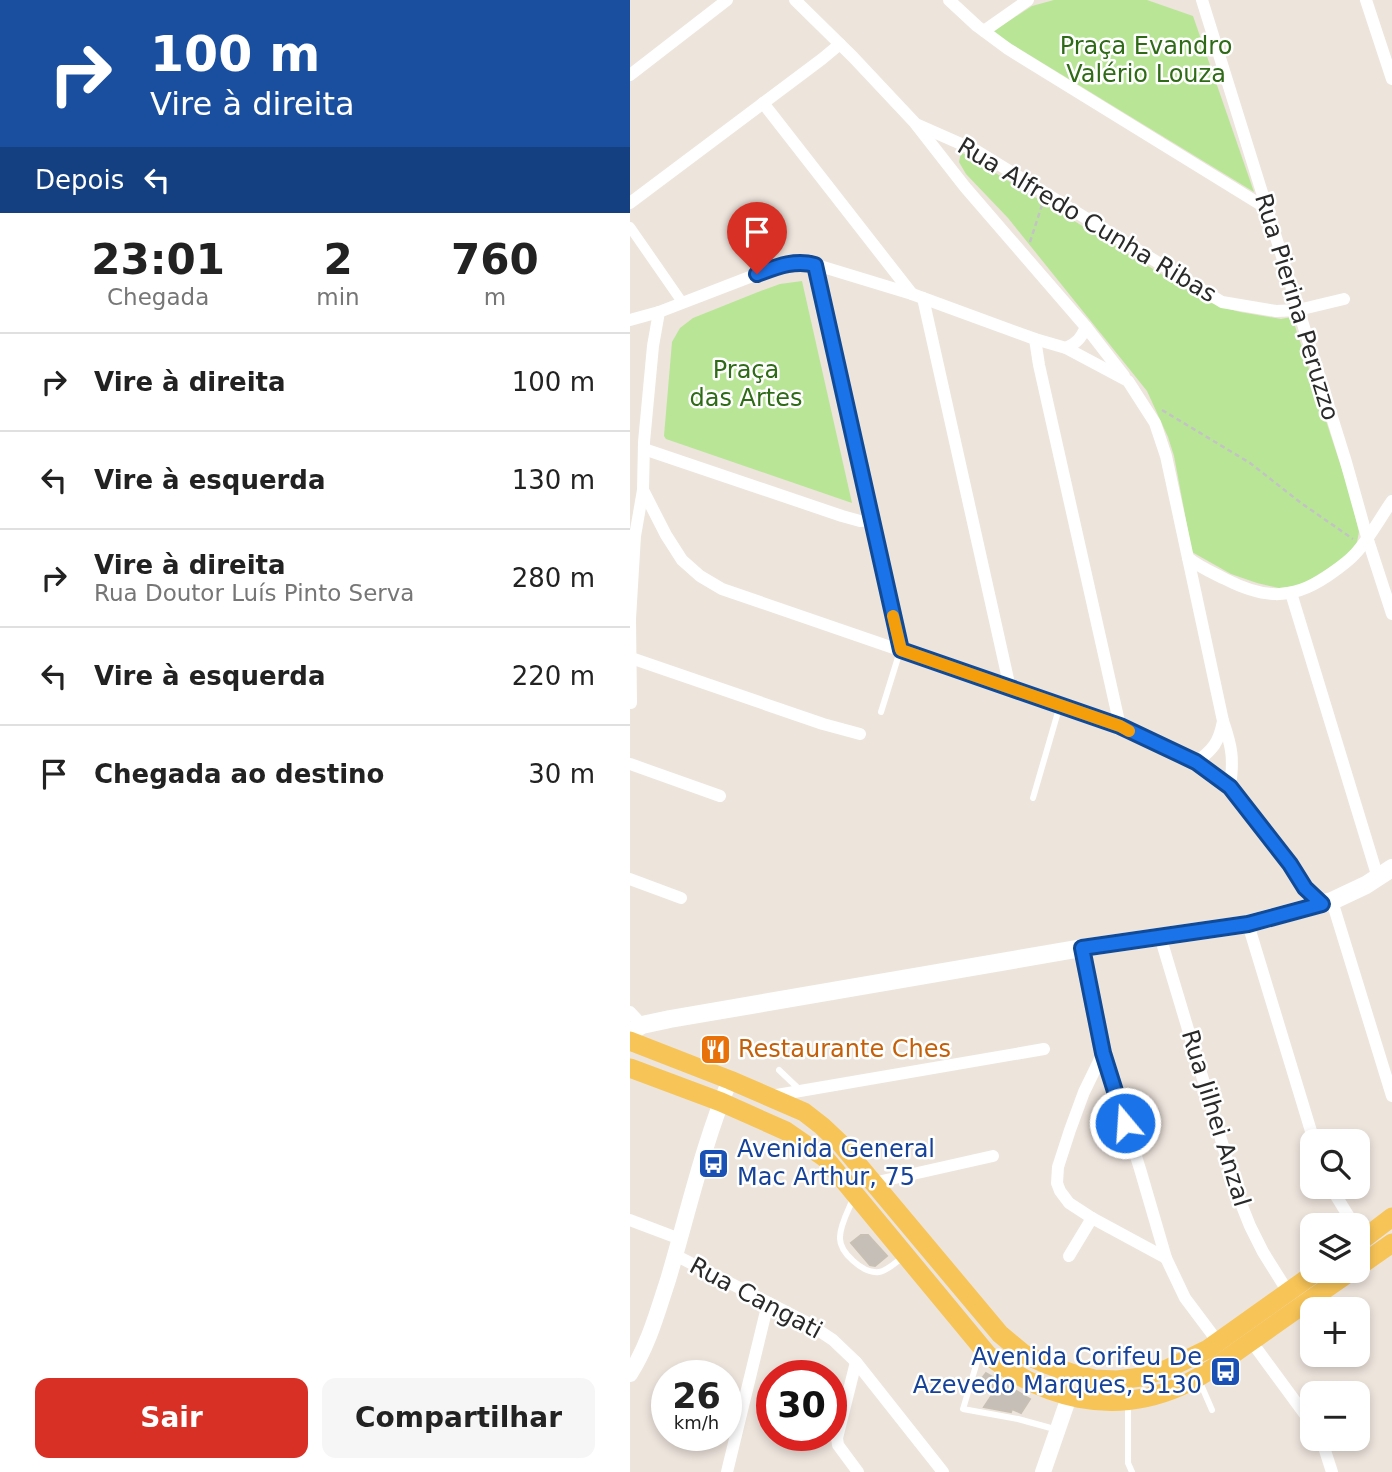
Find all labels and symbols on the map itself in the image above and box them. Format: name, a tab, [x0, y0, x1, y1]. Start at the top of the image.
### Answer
park label: Praça Evandro Valério Louza	[1060, 32, 1232, 88]
street label: Rua Alfredo Cunha Ribas	[953, 132, 1221, 308]
street label: Rua Pierina Peruzzo	[1249, 190, 1345, 424]
pin	[727, 202, 787, 274]
park label: Praça das Artes	[689, 356, 803, 412]
street label: Rua Jilhei Anzal	[1176, 1026, 1256, 1210]
restaurant icon: Restaurante Ches	[698, 1032, 732, 1066]
place label: Restaurante Ches	[738, 1035, 951, 1063]
position arrow	[1088, 1086, 1162, 1160]
place label: Avenida General Mac Arthur, 75	[737, 1135, 935, 1191]
bus stop icon: Avenida General Mac Arthur, 75	[697, 1146, 731, 1180]
street label: Rua Cangati	[685, 1251, 827, 1345]
place label: Avenida Corifeu De Azevedo Marques, 5130	[913, 1343, 1202, 1399]
bus stop icon: Avenida Corifeu De Azevedo Marques, 5130	[1208, 1354, 1242, 1388]
speed limit sign: 30	[756, 1360, 847, 1451]

